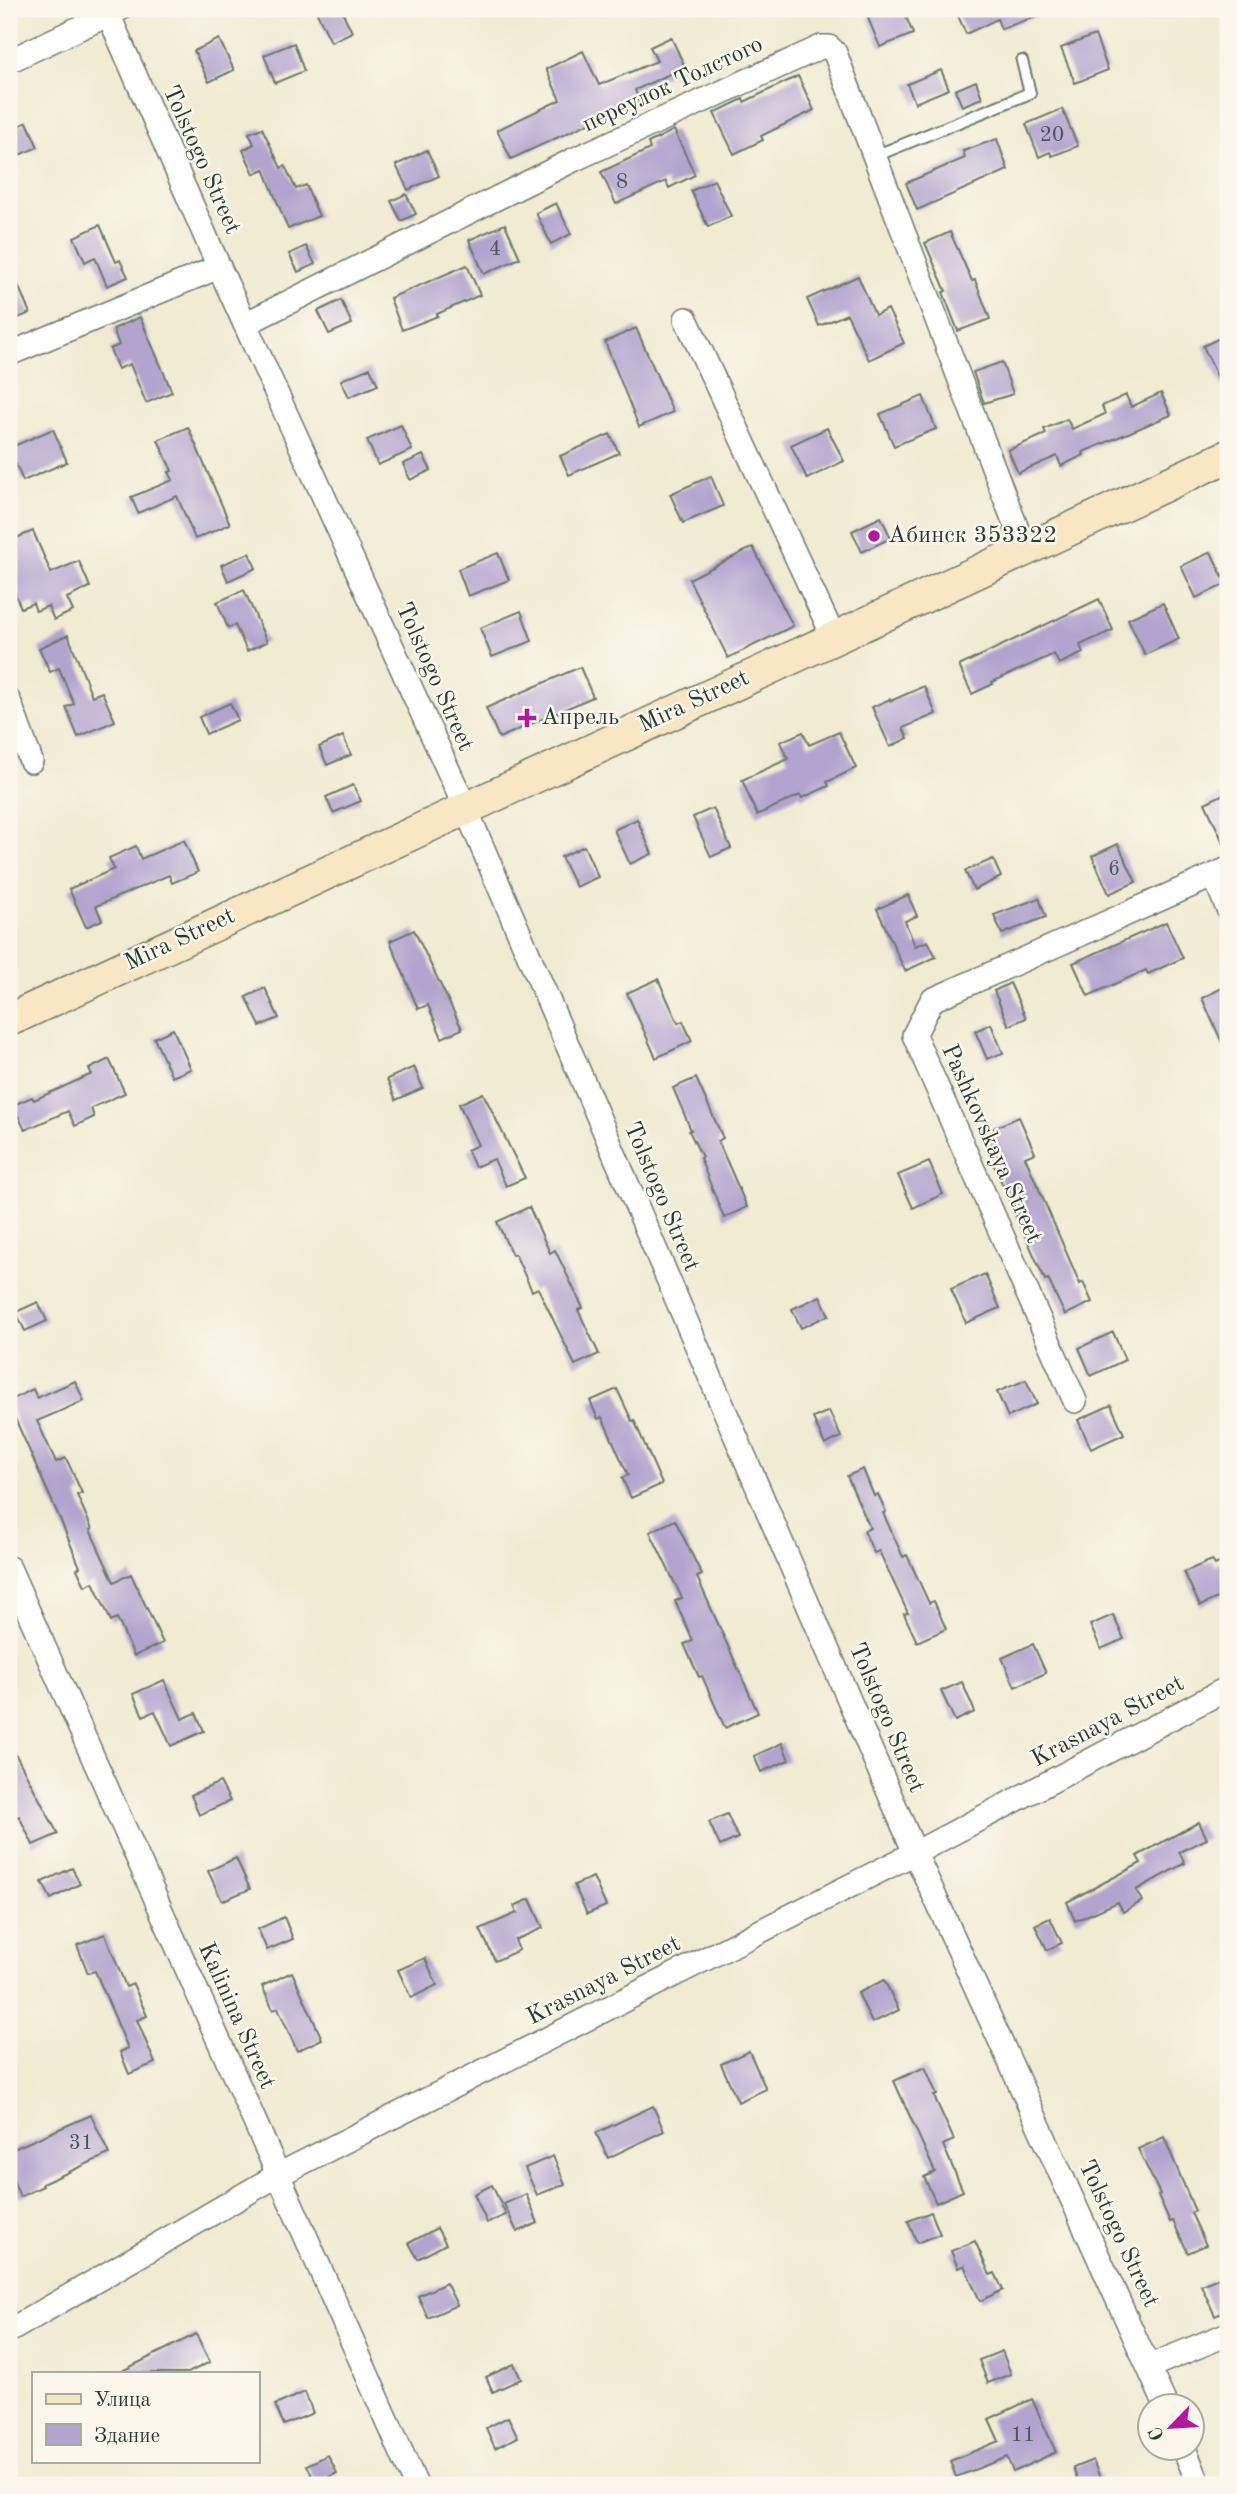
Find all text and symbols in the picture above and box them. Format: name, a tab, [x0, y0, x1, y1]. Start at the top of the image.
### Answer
street label: переулок Толстого	[579, 33, 767, 137]
street label: Tolstogo Street	[158, 82, 244, 238]
house number: 20	[1040, 125, 1064, 146]
house number: 8	[616, 172, 628, 193]
house number: 4	[489, 239, 501, 260]
place label: Абинск 353322	[888, 524, 1057, 548]
marker: Абинск 353322	[866, 528, 882, 544]
street label: Tolstogo Street	[391, 599, 477, 755]
street label: Mira Street	[635, 666, 753, 738]
place label: Апрель	[541, 706, 619, 730]
marker: Апрель	[519, 710, 535, 726]
house number: 6	[1108, 859, 1120, 880]
street label: Mira Street	[121, 904, 239, 976]
street label: Pashkovskaya Street	[936, 1041, 1046, 1247]
street label: Tolstogo Street	[619, 1119, 703, 1275]
street label: Tolstogo Street	[844, 1640, 928, 1796]
street label: Krasnaya Street	[1028, 1672, 1188, 1772]
street label: Krasnaya Street	[523, 1932, 685, 2030]
street label: Kalinina Street	[193, 1939, 279, 2093]
house number: 31	[69, 2133, 93, 2154]
street label: Tolstogo Street	[1073, 2157, 1163, 2311]
legend	[32, 2372, 259, 2462]
text: Улица	[94, 2390, 151, 2411]
north arrow	[1136, 2392, 1206, 2462]
text: С	[1147, 2423, 1169, 2443]
house number: 11	[1011, 2425, 1035, 2446]
text: Здание	[94, 2426, 160, 2447]

